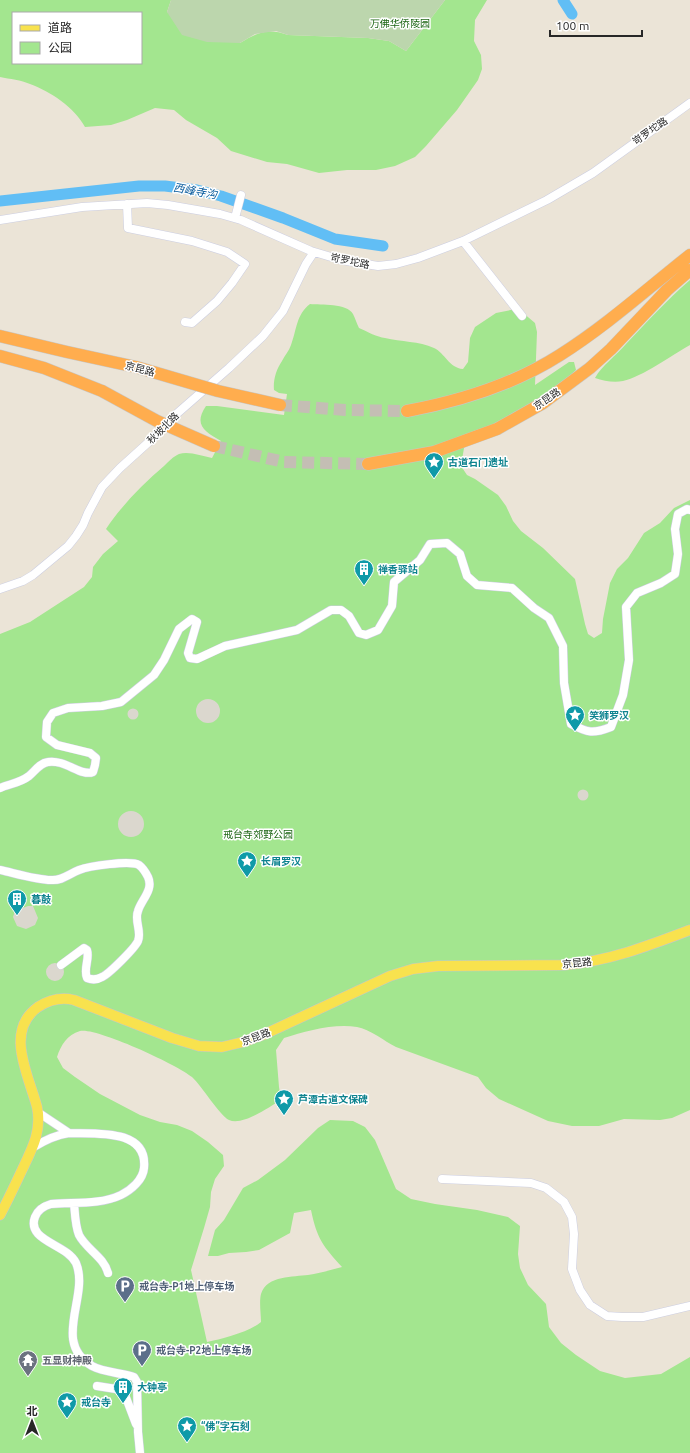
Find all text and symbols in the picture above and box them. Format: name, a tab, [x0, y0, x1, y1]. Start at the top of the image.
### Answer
legend	[12, 12, 142, 64]
scale bar	[550, 12, 642, 38]
park label: 万佛华侨陵园	[370, 18, 430, 29]
text: 100 m	[556, 19, 589, 32]
text: 道路	[48, 21, 72, 34]
text: 公园	[48, 41, 72, 54]
street label: 岢罗坨路	[630, 115, 670, 147]
water label: 西峰寺沟	[172, 181, 219, 201]
street label: 岢罗坨路	[329, 251, 371, 271]
street label: 京昆路	[124, 360, 156, 378]
street label: 京昆路	[531, 386, 563, 412]
street label: 秋坡北路	[145, 410, 181, 446]
place icon: 古道石门遗址	[423, 451, 445, 479]
place label: 古道石门遗址	[448, 457, 508, 468]
building icon: 禅香驿站	[353, 558, 375, 586]
place label: 禅香驿站	[378, 564, 418, 575]
place icon: 笑狮罗汉	[564, 704, 586, 732]
place label: 笑狮罗汉	[589, 710, 629, 721]
park label: 戒台寺郊野公园	[223, 829, 293, 840]
place icon: 长眉罗汉	[236, 850, 258, 878]
place label: 长眉罗汉	[261, 856, 301, 867]
building icon: 暮鼓	[6, 888, 28, 916]
place label: 暮鼓	[31, 894, 51, 905]
street label: 京昆路	[562, 956, 592, 970]
street label: 京昆路	[240, 1027, 272, 1047]
place icon: 芦潭古道文保碑	[273, 1088, 295, 1116]
place label: 芦潭古道文保碑	[298, 1094, 368, 1105]
parking icon: 戒台寺-P1地上停车场	[114, 1275, 136, 1303]
place label: 戒台寺-P1地上停车场	[139, 1280, 234, 1292]
parking icon: 戒台寺-P2地上停车场	[131, 1339, 153, 1367]
place label: 戒台寺-P2地上停车场	[156, 1344, 251, 1356]
temple icon: 五显财神殿	[17, 1349, 39, 1377]
place label: 五显财神殿	[42, 1354, 92, 1366]
building icon: 大钟亭	[112, 1376, 134, 1404]
place label: 大钟亭	[137, 1382, 167, 1393]
place icon: 戒台寺	[56, 1391, 78, 1419]
place label: 戒台寺	[81, 1396, 111, 1408]
north arrow	[12, 1401, 52, 1441]
text: 北	[27, 1405, 38, 1417]
place icon: “佛”字石刻	[176, 1415, 198, 1443]
place label: “佛”字石刻	[201, 1420, 250, 1432]

